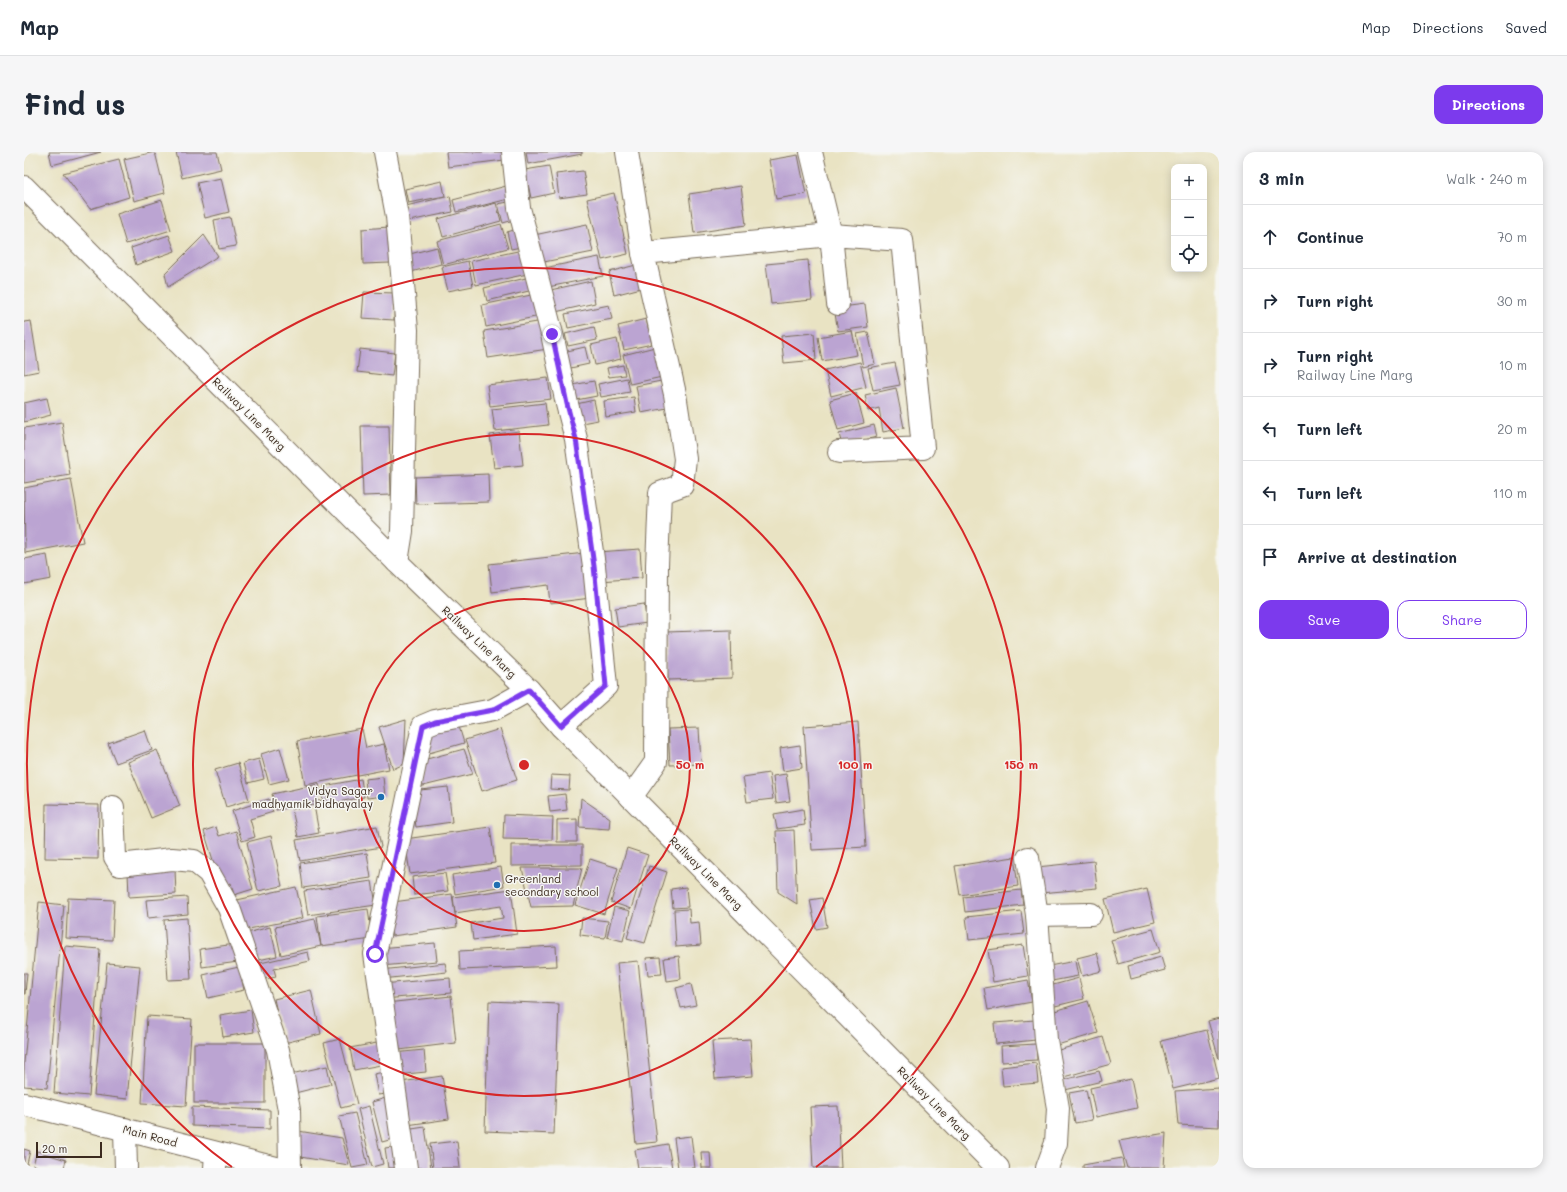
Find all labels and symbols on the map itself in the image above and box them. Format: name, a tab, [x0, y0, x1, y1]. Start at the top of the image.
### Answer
route end	[543, 325, 561, 343]
street label: Railway Line Marg	[209, 374, 289, 454]
street label: Railway Line Marg	[439, 602, 520, 681]
text: 50 m	[676, 756, 704, 772]
text: 100 m	[838, 756, 872, 772]
text: 150 m	[1004, 756, 1038, 772]
centre of rings	[517, 758, 531, 772]
place label: Vidya Sagar madhyamik bidhayalay	[252, 783, 373, 811]
marker: Vidya Sagar madhyamik bidhayalay	[376, 792, 386, 802]
street label: Railway Line Marg	[666, 833, 746, 913]
place label: Greenland secondary school	[505, 871, 599, 899]
marker: Greenland secondary school	[492, 880, 502, 890]
route start	[366, 945, 384, 963]
street label: Railway Line Marg	[894, 1063, 974, 1143]
street label: Main Road	[121, 1121, 179, 1150]
scale bar	[36, 1140, 102, 1159]

